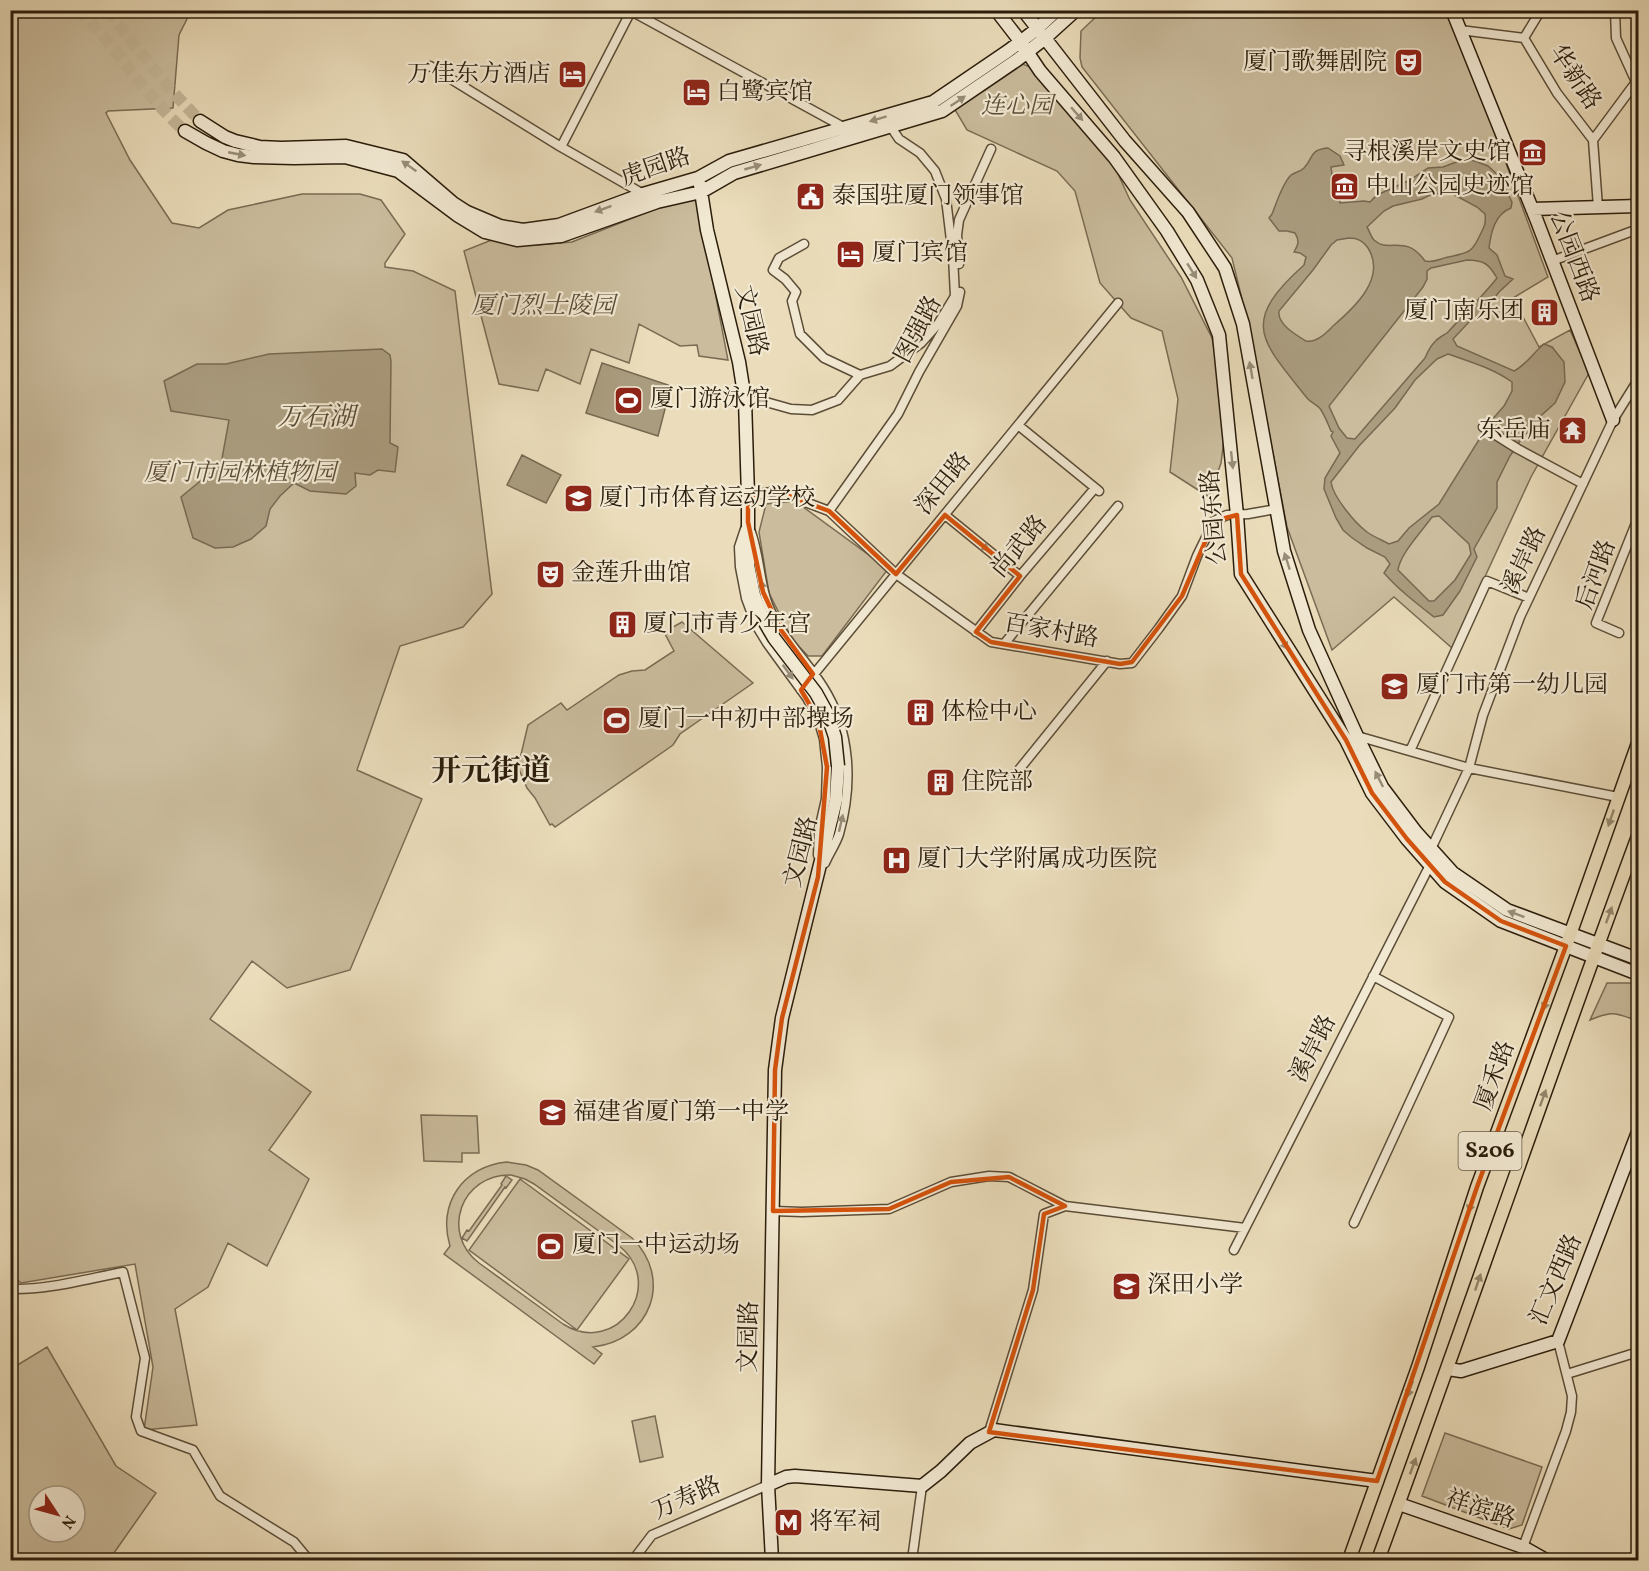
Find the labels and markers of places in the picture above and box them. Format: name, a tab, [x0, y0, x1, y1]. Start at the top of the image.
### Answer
place label: 厦门歌舞剧院	[1243, 46, 1387, 80]
theatre icon: 厦门歌舞剧院	[1392, 47, 1424, 79]
place label: 万佳东方酒店	[407, 58, 551, 92]
hotel icon: 万佳东方酒店	[556, 59, 588, 91]
place label: 白鹭宾馆	[717, 76, 813, 110]
hotel icon: 白鹭宾馆	[680, 77, 712, 109]
place label: 寻根溪岸文史馆	[1343, 136, 1511, 170]
museum icon: 寻根溪岸文史馆	[1516, 137, 1548, 169]
place label: 中山公园史迹馆	[1366, 170, 1534, 204]
museum icon: 中山公园史迹馆	[1329, 171, 1361, 203]
place label: 泰国驻厦门领事馆	[832, 180, 1024, 214]
public building icon: 泰国驻厦门领事馆	[795, 181, 827, 213]
place label: 厦门宾馆	[872, 237, 968, 271]
hotel icon: 厦门宾馆	[835, 238, 867, 270]
place label: 厦门南乐团	[1404, 295, 1524, 329]
building icon: 厦门南乐团	[1529, 296, 1561, 328]
place label: 厦门游泳馆	[650, 383, 770, 417]
sports icon: 厦门游泳馆	[613, 384, 645, 416]
place label: 东岳庙	[1479, 414, 1551, 448]
temple icon: 东岳庙	[1556, 415, 1588, 447]
place label: 厦门市体育运动学校	[599, 482, 815, 516]
school or university icon: 厦门市体育运动学校	[562, 483, 594, 515]
place label: 金莲升曲馆	[571, 557, 691, 591]
theatre icon: 金莲升曲馆	[534, 558, 566, 590]
place label: 厦门市青少年宫	[643, 608, 811, 642]
building icon: 厦门市青少年宫	[606, 609, 638, 641]
place label: 厦门市第一幼儿园	[1416, 669, 1608, 703]
school or university icon: 厦门市第一幼儿园	[1379, 670, 1411, 702]
place label: 体检中心	[941, 696, 1037, 730]
building icon: 体检中心	[904, 697, 936, 729]
place label: 厦门一中初中部操场	[638, 703, 854, 737]
sports icon: 厦门一中初中部操场	[601, 704, 633, 736]
place label: 住院部	[961, 766, 1033, 800]
building icon: 住院部	[924, 767, 956, 799]
place label: 厦门大学附属成功医院	[917, 843, 1157, 877]
hospital icon: 厦门大学附属成功医院	[880, 844, 912, 876]
place label: 福建省厦门第一中学	[573, 1096, 789, 1130]
school or university icon: 福建省厦门第一中学	[536, 1097, 568, 1129]
place label: 厦门一中运动场	[572, 1229, 740, 1263]
sports icon: 厦门一中运动场	[535, 1230, 567, 1262]
place label: 深田小学	[1147, 1269, 1243, 1303]
school or university icon: 深田小学	[1110, 1270, 1142, 1302]
place label: 将军祠	[809, 1506, 881, 1540]
metro station icon: 将军祠	[772, 1507, 804, 1539]

